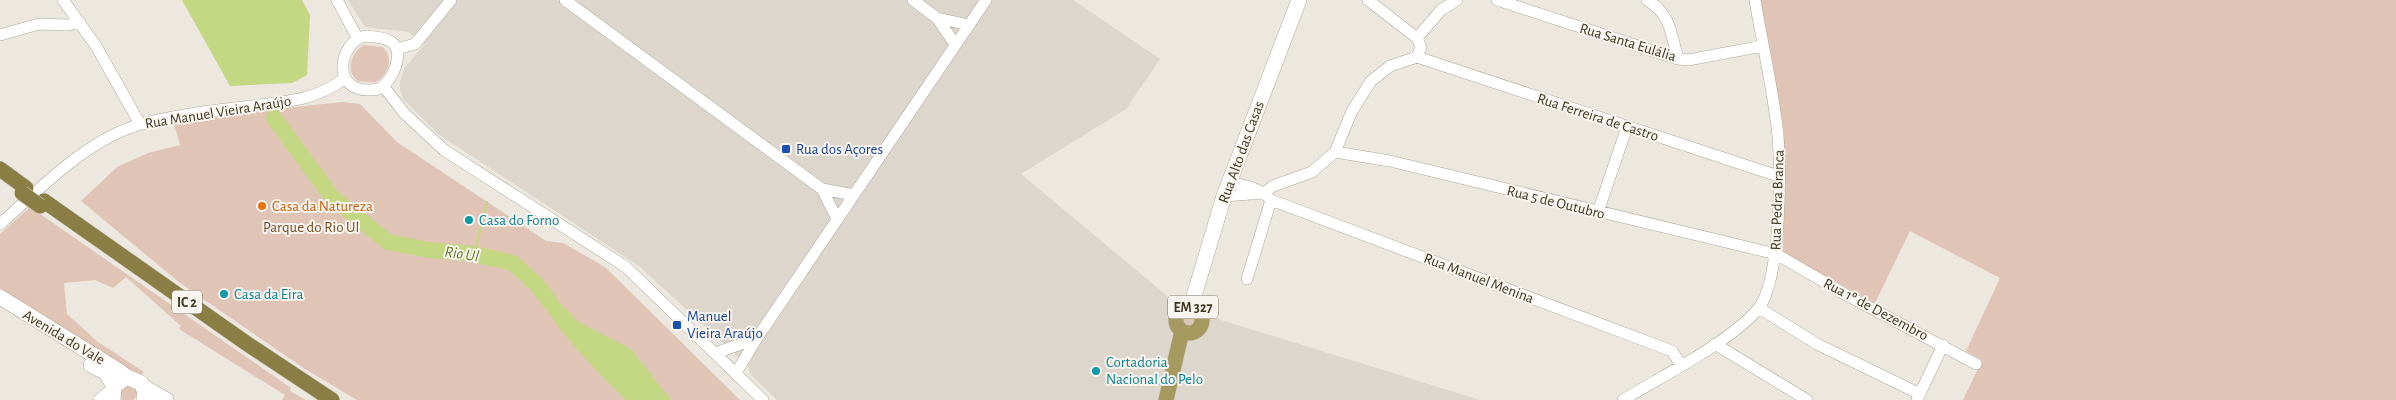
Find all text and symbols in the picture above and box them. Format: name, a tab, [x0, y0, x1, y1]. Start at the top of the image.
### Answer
street label: Rua Santa Eulália	[1578, 21, 1678, 64]
street label: Rua Ferreira de Castro	[1535, 91, 1660, 144]
street label: Rua Manuel Vieira Araújo	[144, 94, 292, 131]
street label: Rua Alto das Casas	[1216, 99, 1267, 205]
place label: Rua dos Açores	[796, 142, 883, 157]
marker: Rua dos Açores	[780, 143, 792, 155]
street label: Rua Pedra Branca	[1768, 149, 1787, 251]
street label: Rua 5 de Outubro	[1505, 183, 1606, 222]
place label: Casa da Natureza	[272, 199, 373, 214]
marker: Casa da Natureza	[256, 200, 268, 212]
place label: Casa do Forno	[479, 213, 559, 228]
marker: Casa do Forno	[463, 214, 475, 226]
park label: Parque do Rio Ul	[263, 220, 359, 235]
water label: Rio Ul	[444, 243, 480, 265]
street label: Rua Manuel Menina	[1422, 251, 1536, 306]
street label: Rua 1º de Dezembro	[1821, 276, 1931, 343]
place label: Casa da Eira	[234, 287, 303, 302]
marker: Casa da Eira	[218, 288, 230, 300]
road number: IC 2	[172, 290, 202, 314]
road number: EM 327	[1168, 296, 1218, 318]
street label: Avenida do Vale	[20, 307, 107, 368]
place label: Manuel Vieira Araújo	[687, 309, 763, 341]
marker: Manuel Vieira Araújo	[671, 319, 683, 331]
place label: Cortadoria Nacional do Pelo	[1106, 355, 1203, 387]
marker: Cortadoria Nacional do Pelo	[1090, 365, 1102, 377]

